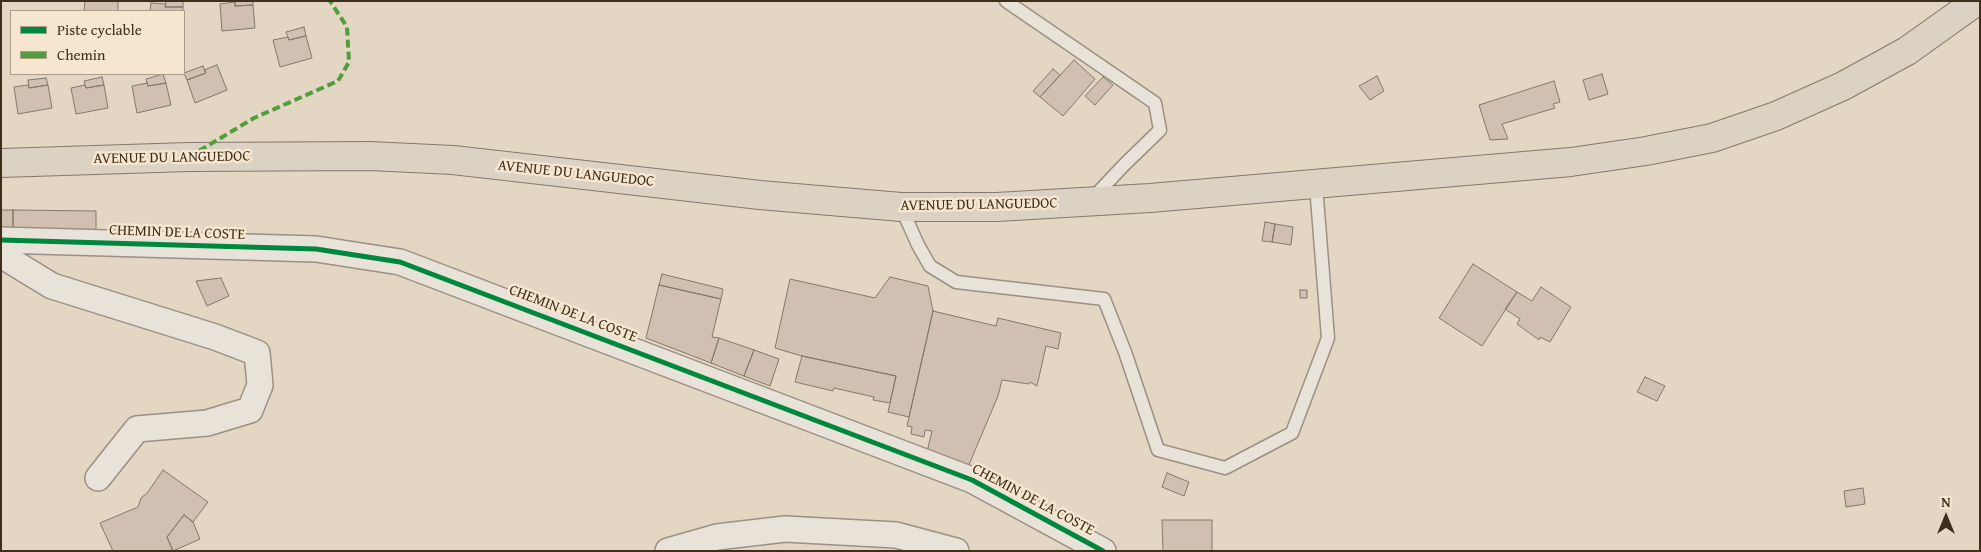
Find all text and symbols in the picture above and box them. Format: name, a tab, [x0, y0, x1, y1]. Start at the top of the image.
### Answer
legend	[10, 10, 185, 75]
text: Piste cyclable	[57, 19, 142, 40]
text: Chemin	[57, 44, 106, 65]
street label: AVENUE DU LANGUEDOC	[93, 148, 251, 168]
street label: AVENUE DU LANGUEDOC	[497, 157, 655, 191]
street label: AVENUE DU LANGUEDOC	[900, 195, 1058, 215]
street label: CHEMIN DE LA COSTE	[109, 222, 245, 244]
street label: CHEMIN DE LA COSTE	[506, 281, 640, 347]
street label: CHEMIN DE LA COSTE	[969, 460, 1097, 540]
north arrow	[1921, 492, 1971, 542]
text: N	[1941, 492, 1951, 512]

